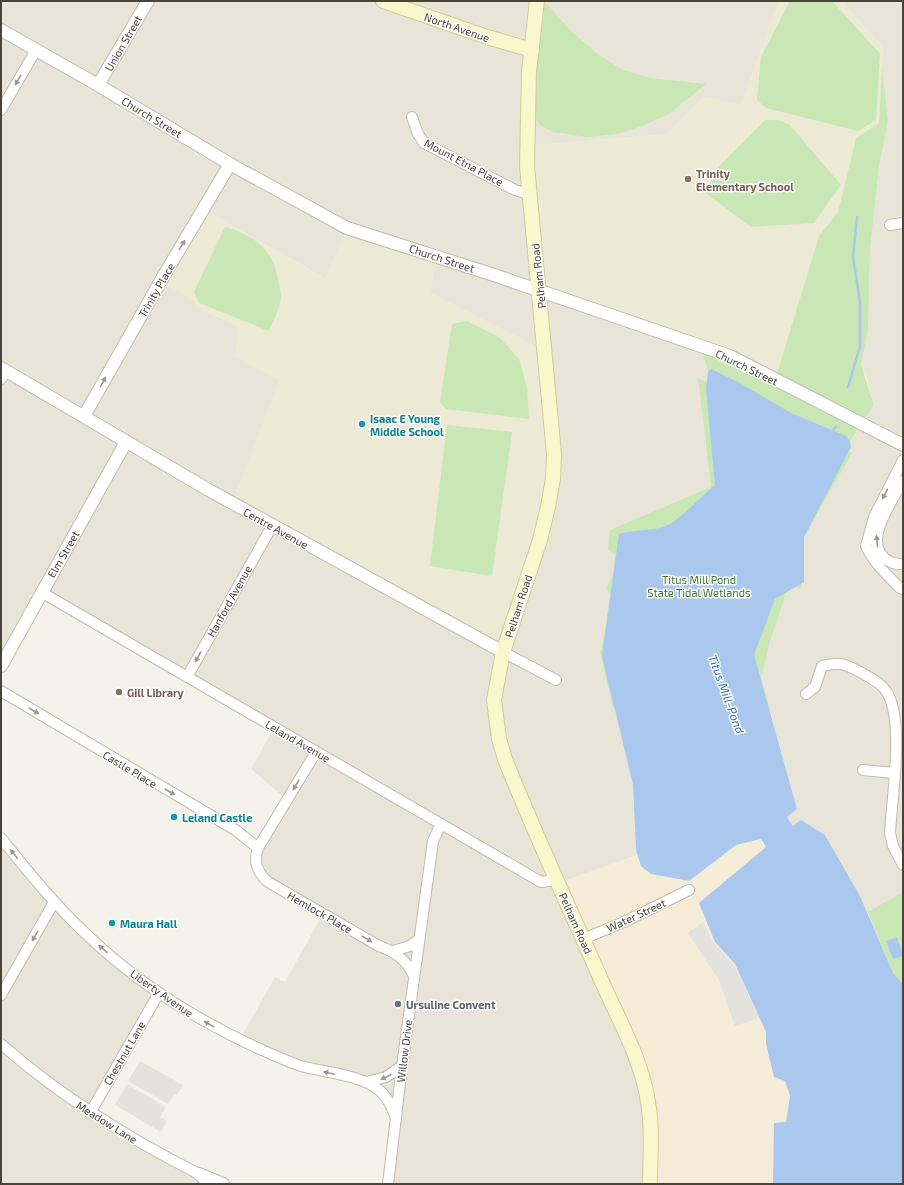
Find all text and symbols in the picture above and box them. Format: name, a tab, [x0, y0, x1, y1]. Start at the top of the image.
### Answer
street label: North Avenue	[423, 10, 491, 44]
street label: Union Street	[102, 13, 144, 73]
one-way arrow	[15, 74, 22, 86]
street label: Church Street	[120, 94, 184, 140]
street label: Mount Etna Place	[422, 136, 506, 188]
place label: Trinity Elementary School	[696, 167, 794, 194]
marker: Trinity Elementary School	[683, 174, 693, 184]
one-way arrow	[178, 240, 186, 250]
street label: Church Street	[408, 241, 476, 275]
street label: Pelham Road	[528, 243, 548, 309]
street label: Trinity Place	[135, 260, 177, 320]
street label: Church Street	[714, 346, 780, 388]
one-way arrow	[100, 376, 107, 388]
place label: Isaac E Young Middle School	[370, 412, 444, 438]
marker: Isaac E Young Middle School	[357, 419, 367, 429]
one-way arrow	[882, 489, 888, 500]
street label: Centre Avenue	[241, 505, 311, 551]
street label: Elm Street	[44, 528, 82, 580]
one-way arrow	[874, 535, 881, 548]
street label: Hanford Avenue	[204, 563, 254, 639]
street label: Pelham Road	[502, 573, 534, 639]
park label: Titus Mill Pond State Tidal Wetlands	[647, 573, 751, 599]
one-way arrow	[194, 651, 201, 663]
water label: Titus Mill-Pond	[706, 653, 748, 736]
place label: Gill Library	[127, 686, 185, 700]
marker: Gill Library	[114, 687, 124, 697]
one-way arrow	[28, 708, 40, 715]
street label: Leland Avenue	[263, 717, 333, 765]
street label: Castle Place	[101, 748, 159, 790]
one-way arrow	[292, 779, 299, 791]
one-way arrow	[164, 789, 176, 796]
place label: Leland Castle	[182, 811, 252, 824]
marker: Leland Castle	[169, 812, 179, 822]
one-way arrow	[10, 849, 19, 860]
street label: Hemlock Place	[285, 888, 355, 936]
street label: Pelham Road	[557, 890, 595, 956]
street label: Water Street	[604, 896, 668, 934]
place label: Maura Hall	[120, 917, 178, 930]
marker: Maura Hall	[107, 918, 117, 928]
one-way arrow	[31, 930, 38, 942]
one-way arrow	[361, 935, 373, 942]
one-way arrow	[98, 944, 108, 954]
street label: Liberty Avenue	[128, 967, 196, 1020]
place label: Ursuline Convent	[406, 998, 496, 1011]
marker: Ursuline Convent	[393, 999, 403, 1009]
street label: Chestnut Lane	[100, 1019, 148, 1087]
street label: Willow Drive	[394, 1019, 414, 1083]
one-way arrow	[203, 1021, 215, 1028]
one-way arrow	[323, 1069, 335, 1075]
one-way arrow	[380, 1074, 391, 1080]
street label: Meadow Lane	[74, 1098, 140, 1146]

